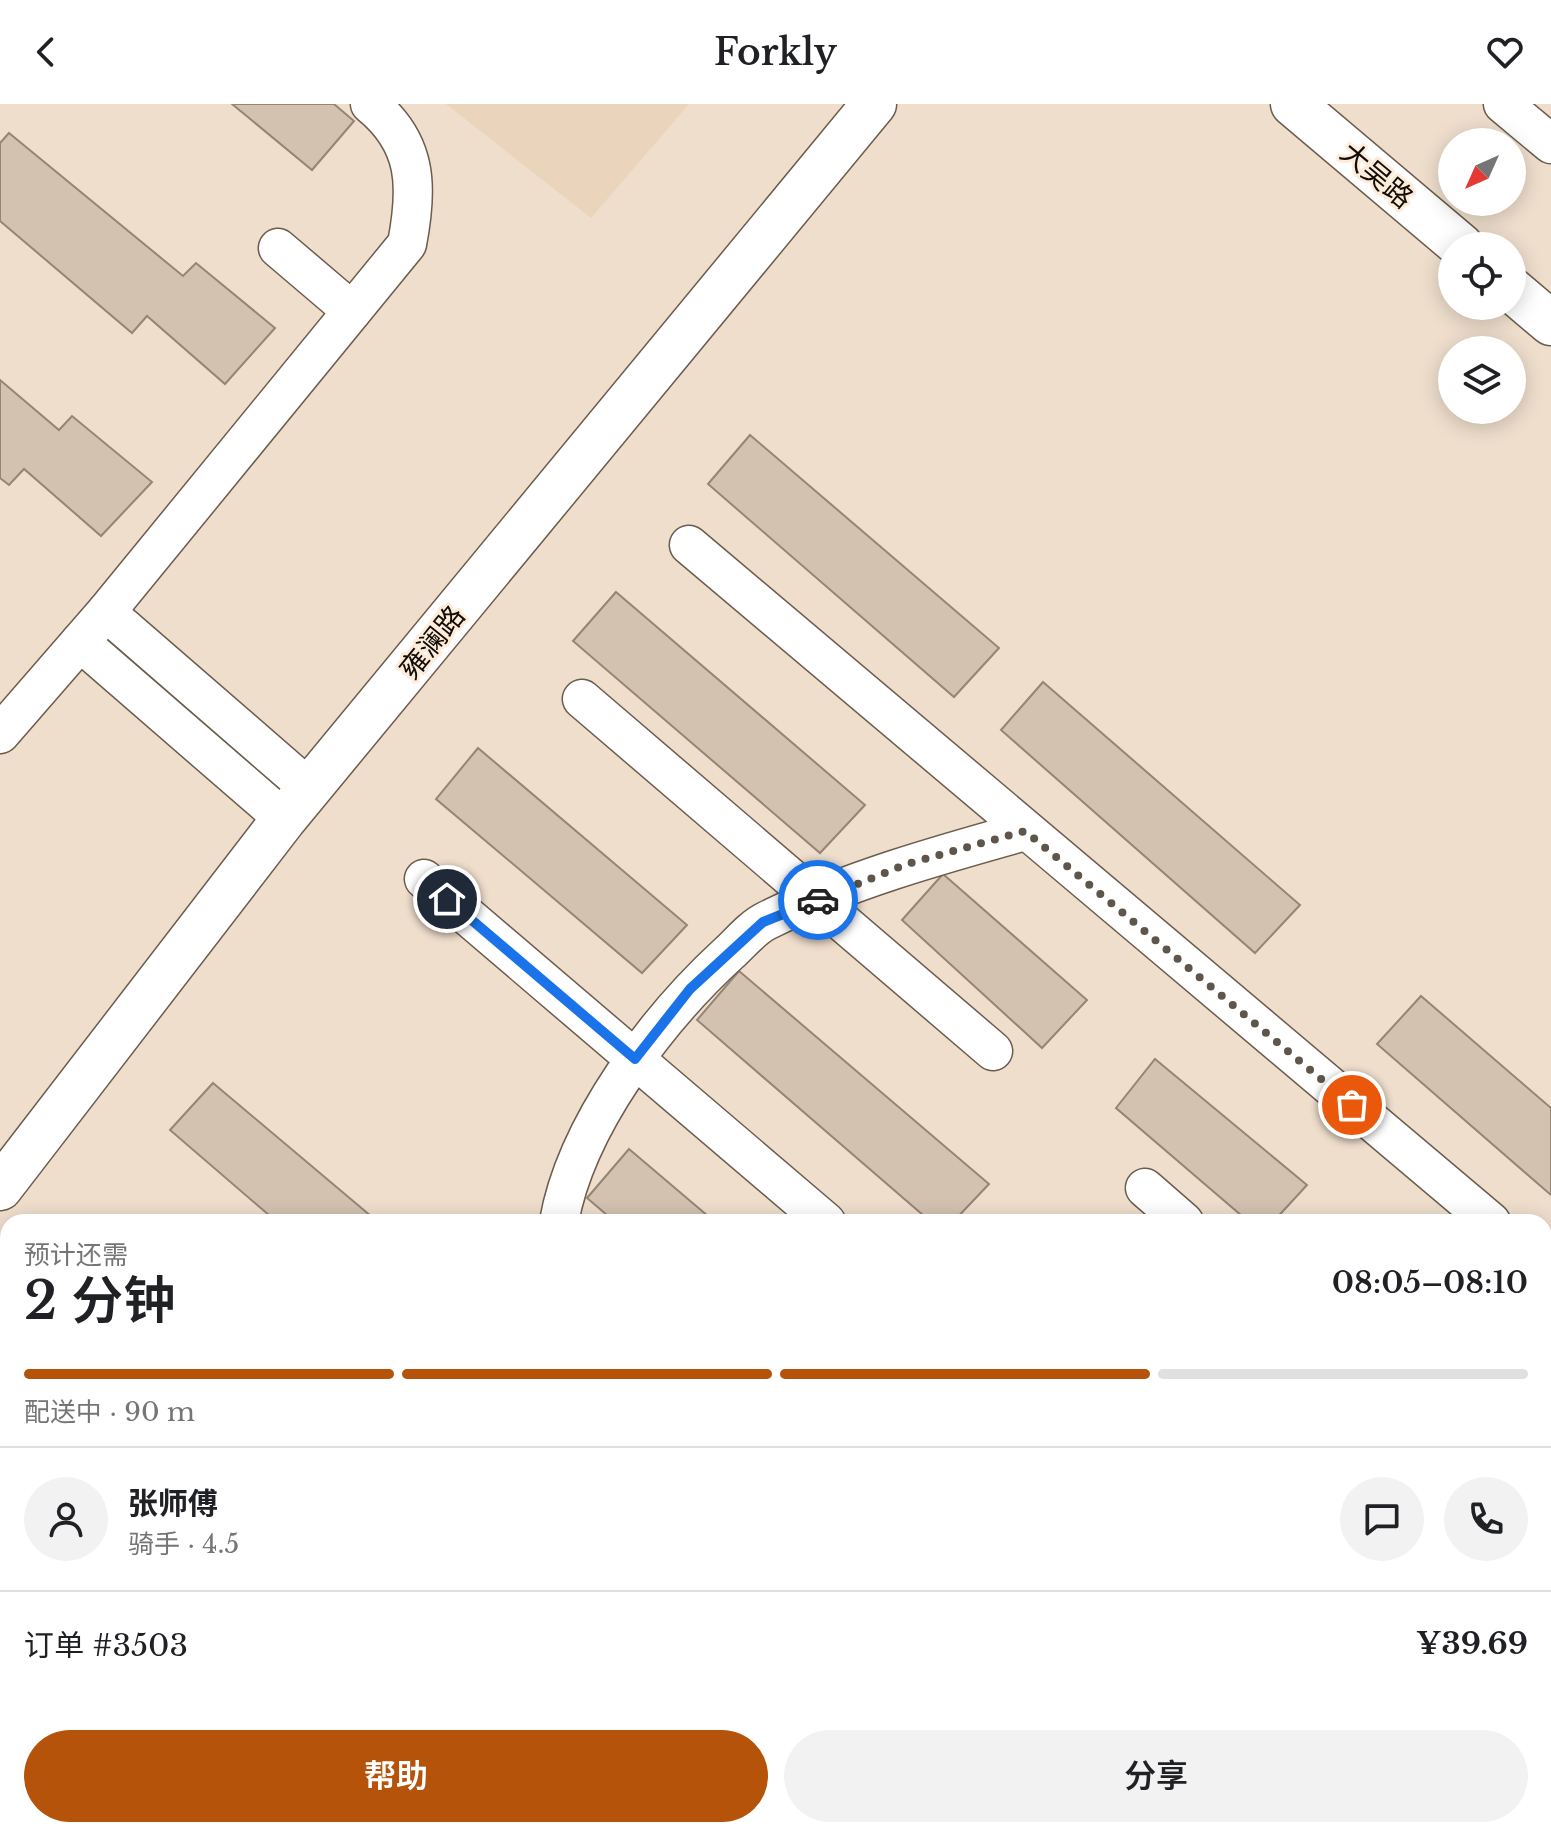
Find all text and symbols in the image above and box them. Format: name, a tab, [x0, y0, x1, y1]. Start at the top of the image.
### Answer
icon: back	[24, 30, 68, 74]
text: Forkly	[714, 30, 837, 75]
icon: heart	[1483, 30, 1527, 74]
north arrow	[1438, 128, 1526, 216]
map controls	[1438, 128, 1526, 424]
street label: 大吴路	[1333, 135, 1420, 216]
button: locate	[1438, 232, 1526, 320]
button: layers	[1438, 336, 1526, 424]
street label: 雍澜路	[392, 599, 472, 686]
courier	[778, 860, 858, 940]
pin	[413, 865, 481, 933]
icon: home	[425, 877, 469, 921]
icon: car	[796, 878, 840, 922]
pin	[1318, 1071, 1386, 1139]
icon: bag	[1330, 1083, 1374, 1127]
text: 预计还需	[24, 1239, 128, 1271]
text: 08:05–08:10	[1332, 1264, 1528, 1301]
text: 2 分钟	[24, 1269, 175, 1333]
text: 配送中 · 90 m	[24, 1396, 195, 1428]
button: person	[24, 1477, 108, 1561]
button: chat	[1340, 1477, 1424, 1561]
button: phone	[1444, 1477, 1528, 1561]
text: 张师傅	[128, 1485, 218, 1522]
text: 骑手 · 4.5	[128, 1528, 239, 1560]
text: ¥39.69	[1416, 1625, 1528, 1662]
text: 订单 #3503	[24, 1627, 188, 1664]
button: 帮助	[24, 1730, 768, 1822]
button: 分享	[784, 1730, 1528, 1822]

